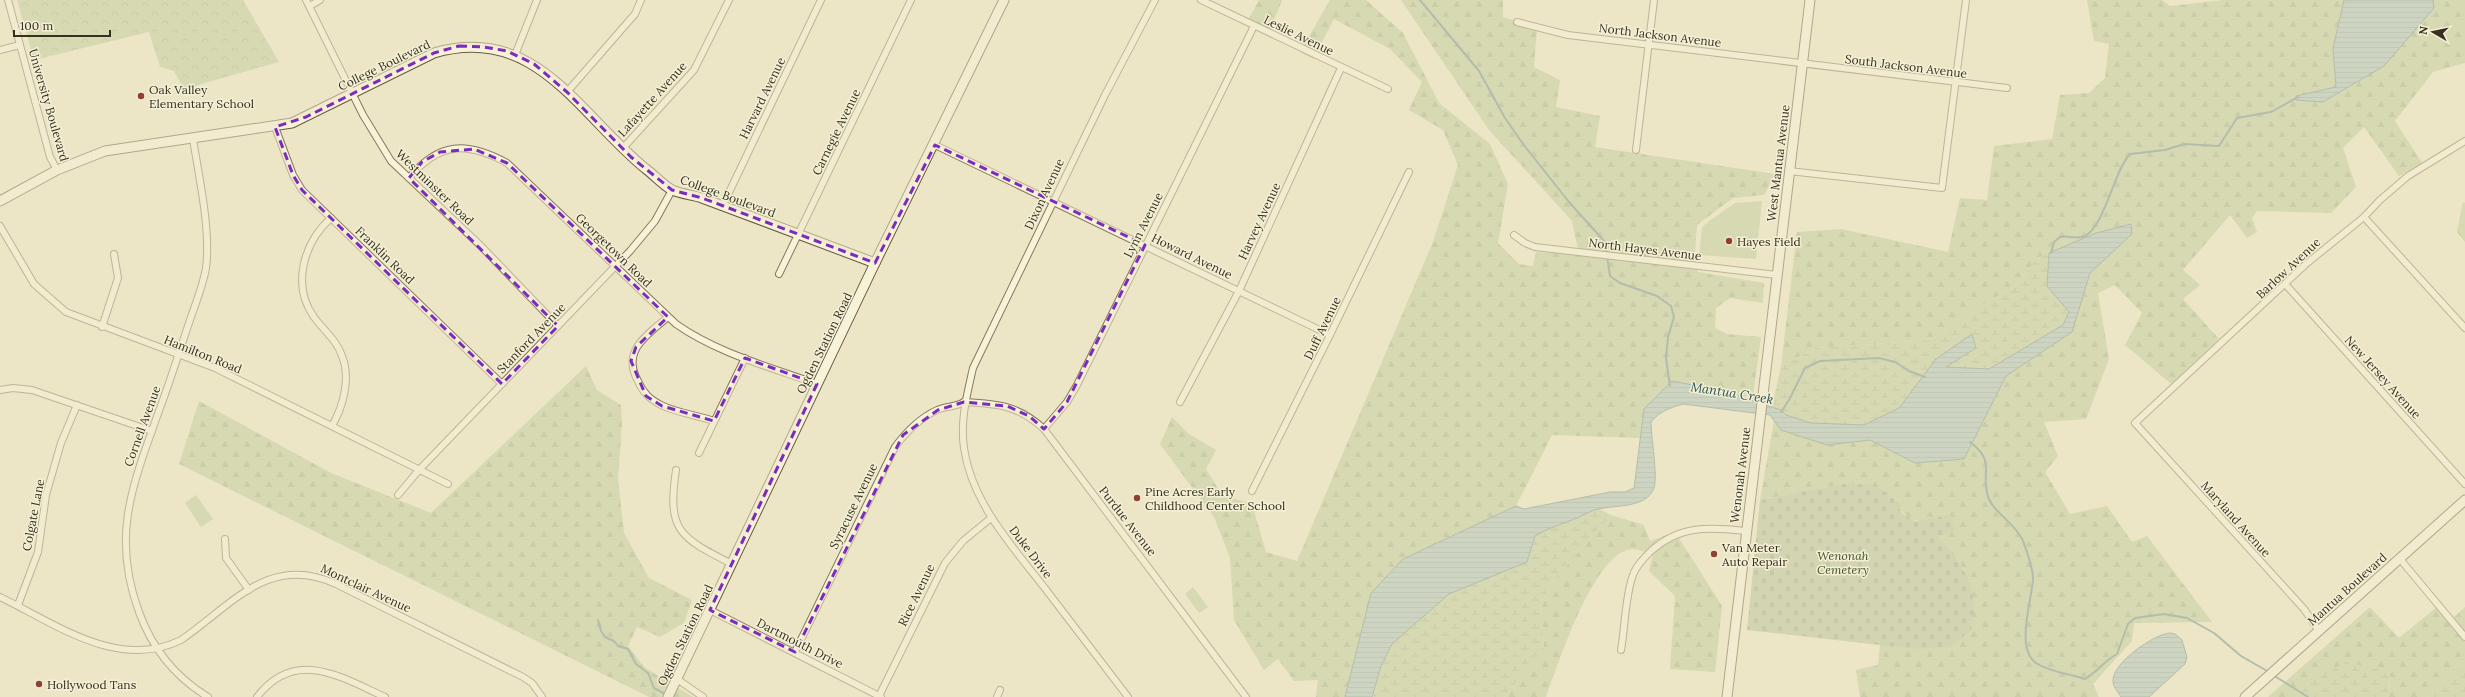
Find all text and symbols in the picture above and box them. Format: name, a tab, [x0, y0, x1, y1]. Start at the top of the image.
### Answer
scale bar	[14, 12, 110, 38]
street label: Leslie Avenue	[1262, 12, 1337, 59]
north arrow	[2413, 12, 2453, 52]
text: 100 m	[20, 18, 53, 33]
street label: North Jackson Avenue	[1598, 20, 1723, 50]
text: N	[2416, 25, 2431, 36]
street label: College Boulevard	[336, 36, 432, 94]
street label: University Boulevard	[26, 47, 72, 163]
street label: South Jackson Avenue	[1844, 51, 1968, 81]
street label: Harvard Avenue	[736, 54, 788, 141]
street label: Lafayette Avenue	[614, 58, 690, 140]
place label: Oak Valley Elementary School	[149, 82, 254, 111]
street label: Carnegie Avenue	[809, 86, 864, 178]
marker: Oak Valley Elementary School	[136, 91, 146, 101]
street label: West Mantua Avenue	[1763, 103, 1793, 222]
street label: Westminster Road	[393, 146, 477, 228]
street label: Dixon Avenue	[1021, 156, 1067, 232]
street label: College Boulevard	[678, 172, 778, 220]
street label: Harvey Avenue	[1235, 180, 1284, 262]
street label: Lynn Avenue	[1120, 189, 1166, 260]
street label: Georgetown Road	[573, 210, 655, 290]
street label: Franklin Road	[352, 223, 418, 287]
street label: Howard Avenue	[1149, 230, 1235, 282]
place label: Hayes Field	[1737, 234, 1801, 249]
street label: Barlow Avenue	[2253, 234, 2324, 302]
street label: North Hayes Avenue	[1588, 235, 1703, 263]
marker: Hayes Field	[1724, 236, 1734, 246]
street label: Ogden Station Road	[793, 290, 855, 396]
street label: Duff Avenue	[1300, 294, 1344, 362]
street label: Stanford Avenue	[494, 299, 569, 376]
street label: Hamilton Road	[162, 332, 244, 376]
street label: New Jersey Avenue	[2342, 332, 2425, 422]
water label: Mantua Creek	[1689, 378, 1775, 408]
street label: Cornell Avenue	[120, 383, 164, 468]
street label: Wenonah Avenue	[1727, 426, 1753, 524]
street label: Syracuse Avenue	[826, 460, 881, 551]
street label: Colgate Lane	[19, 477, 47, 552]
street label: Maryland Avenue	[2198, 478, 2274, 560]
street label: Purdue Avenue	[1096, 483, 1160, 559]
place label: Pine Acres Early Childhood Center School	[1145, 484, 1285, 513]
marker: Pine Acres Early Childhood Center School	[1132, 493, 1142, 503]
street label: Duke Drive	[1006, 523, 1056, 582]
place label: Van Meter Auto Repair	[1721, 540, 1788, 569]
park label: Wenonah Cemetery	[1817, 548, 1869, 577]
marker: Van Meter Auto Repair	[1709, 549, 1719, 559]
street label: Mantua Boulevard	[2304, 550, 2390, 628]
street label: Montclair Avenue	[318, 560, 414, 616]
street label: Rice Avenue	[894, 561, 938, 629]
street label: Ogden Station Road	[654, 582, 716, 688]
street label: Dartmouth Drive	[754, 615, 846, 671]
place label: Hollywood Tans	[47, 677, 137, 692]
marker: Hollywood Tans	[34, 679, 44, 689]

